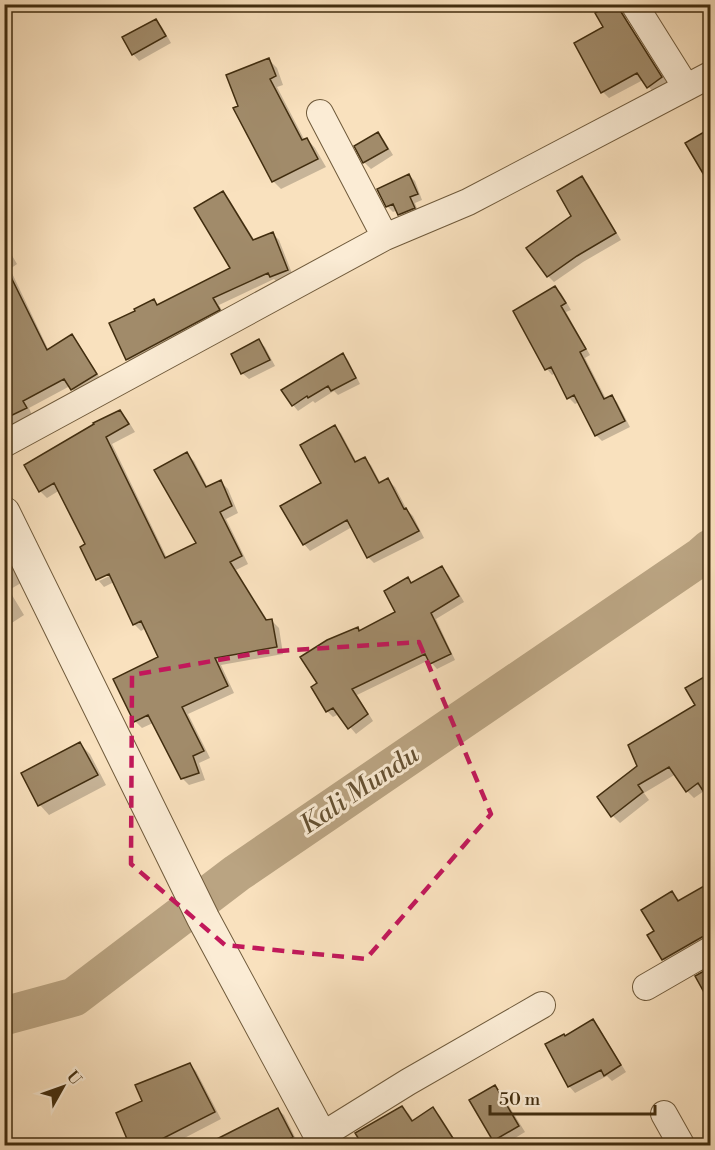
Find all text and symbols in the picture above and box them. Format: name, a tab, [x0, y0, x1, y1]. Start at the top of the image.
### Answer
water label: Kali Mundu	[294, 738, 425, 841]
north arrow	[33, 1057, 93, 1117]
text: U	[62, 1067, 86, 1090]
scale bar	[490, 1078, 655, 1116]
text: 50 m	[499, 1088, 541, 1111]

